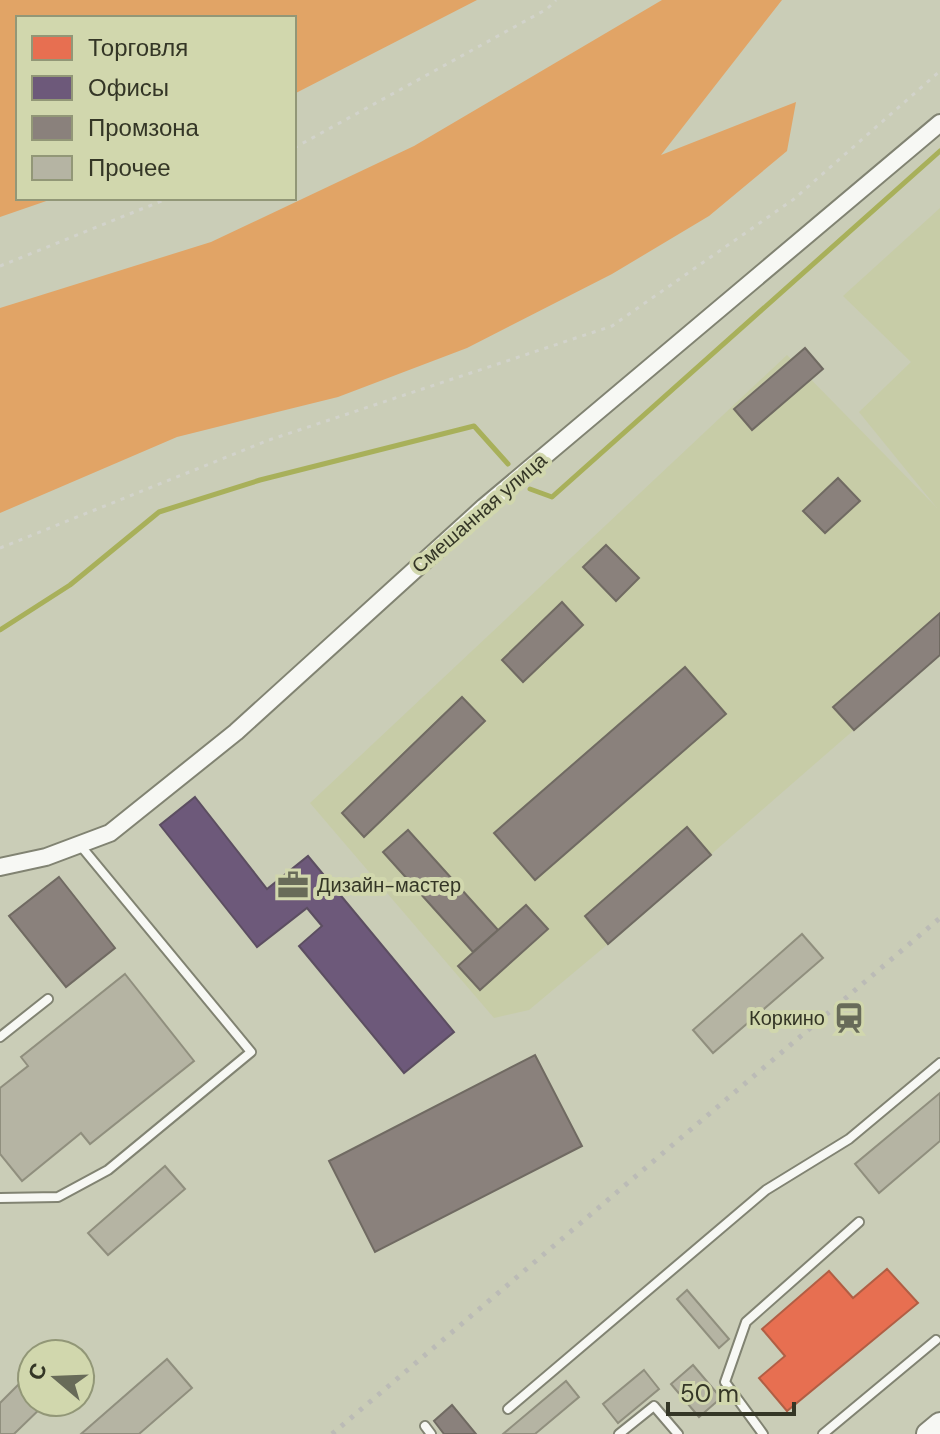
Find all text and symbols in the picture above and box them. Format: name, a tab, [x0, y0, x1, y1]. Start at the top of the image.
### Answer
legend	[16, 16, 296, 200]
text: Торговля	[88, 32, 188, 63]
text: Офисы	[88, 72, 169, 103]
text: Промзона	[88, 112, 200, 143]
text: Прочее	[88, 152, 171, 183]
street label: Смешанная улица	[406, 447, 553, 579]
office icon: Дизайн-мастер	[276, 868, 310, 902]
place label: Дизайн-мастер	[317, 872, 461, 898]
station icon: Коркино	[832, 1001, 866, 1035]
place label: Коркино	[749, 1005, 825, 1031]
north arrow	[16, 1338, 96, 1418]
text: С	[21, 1359, 54, 1384]
scale bar	[668, 1366, 794, 1416]
text: 50 m	[680, 1378, 739, 1409]

